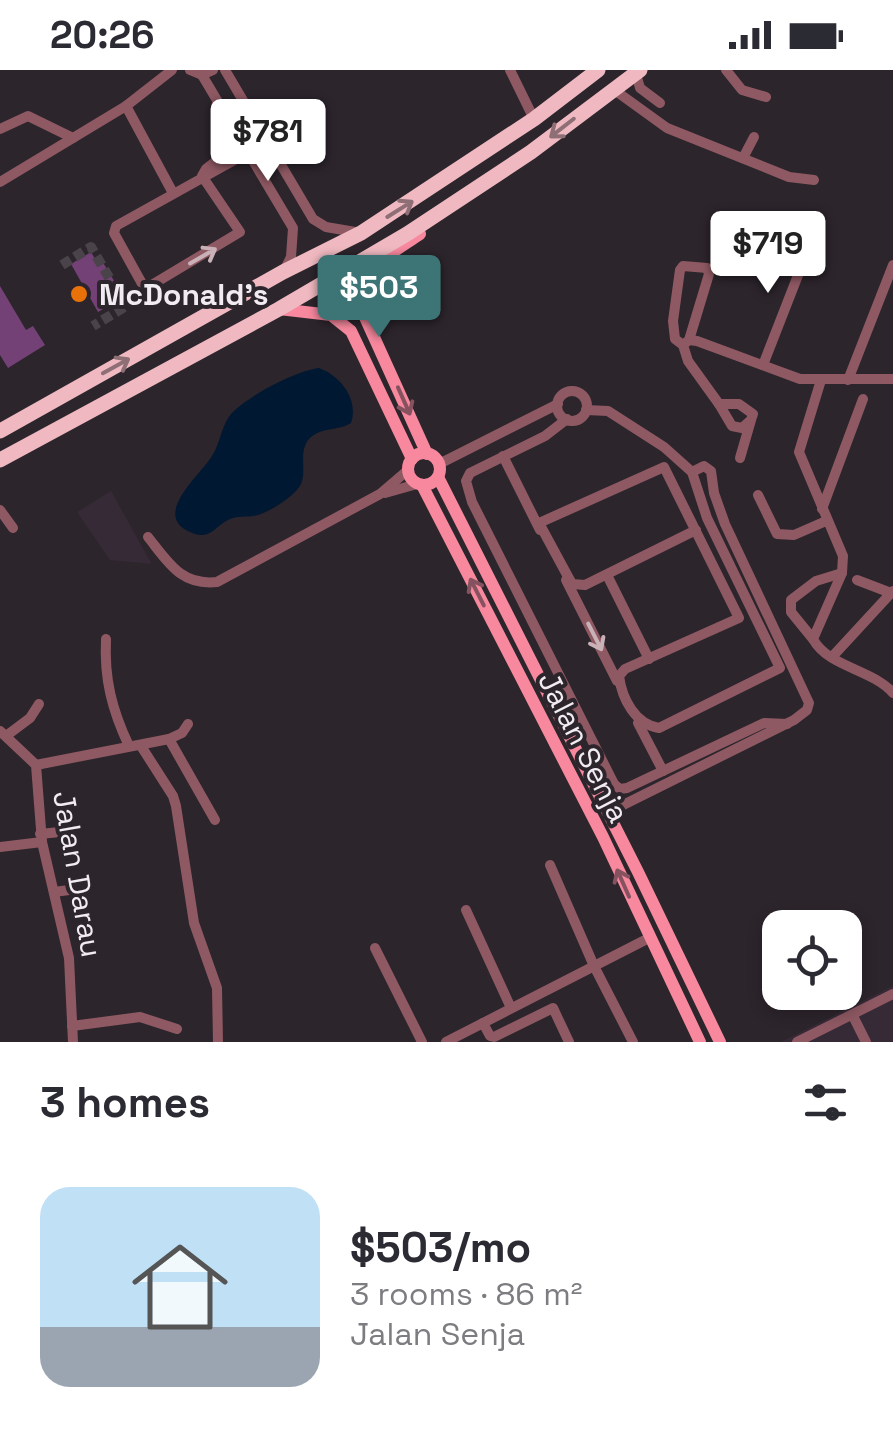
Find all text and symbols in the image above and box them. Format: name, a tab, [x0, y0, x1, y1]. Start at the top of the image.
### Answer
text: 20:26	[50, 11, 155, 59]
pin: $781	[209, 99, 327, 184]
text: $781	[233, 111, 303, 151]
one-way arrow	[549, 118, 576, 139]
one-way arrow	[385, 198, 413, 219]
pin: $719	[709, 211, 827, 296]
text: $719	[732, 223, 804, 263]
one-way arrow	[188, 246, 216, 266]
pin: $503	[320, 255, 438, 340]
text: $503	[340, 267, 418, 307]
place label: McDonald's	[99, 275, 269, 314]
marker: McDonald's	[68, 283, 90, 305]
one-way arrow	[100, 356, 130, 376]
one-way arrow	[396, 385, 414, 416]
one-way arrow	[467, 578, 486, 608]
one-way arrow	[586, 622, 605, 652]
street label: Jalan Senja	[529, 665, 639, 829]
street label: Jalan Darau	[44, 788, 112, 960]
one-way arrow	[613, 869, 632, 899]
map controls	[762, 910, 862, 1010]
button: locate	[762, 910, 862, 1010]
icon: filters	[798, 1075, 853, 1130]
text: 3 homes	[40, 1076, 210, 1129]
text: $503/mo	[350, 1221, 531, 1274]
icon: home	[120, 1227, 240, 1347]
text: 3 rooms · 86 m²	[350, 1274, 582, 1314]
text: Jalan Senja	[350, 1314, 525, 1354]

